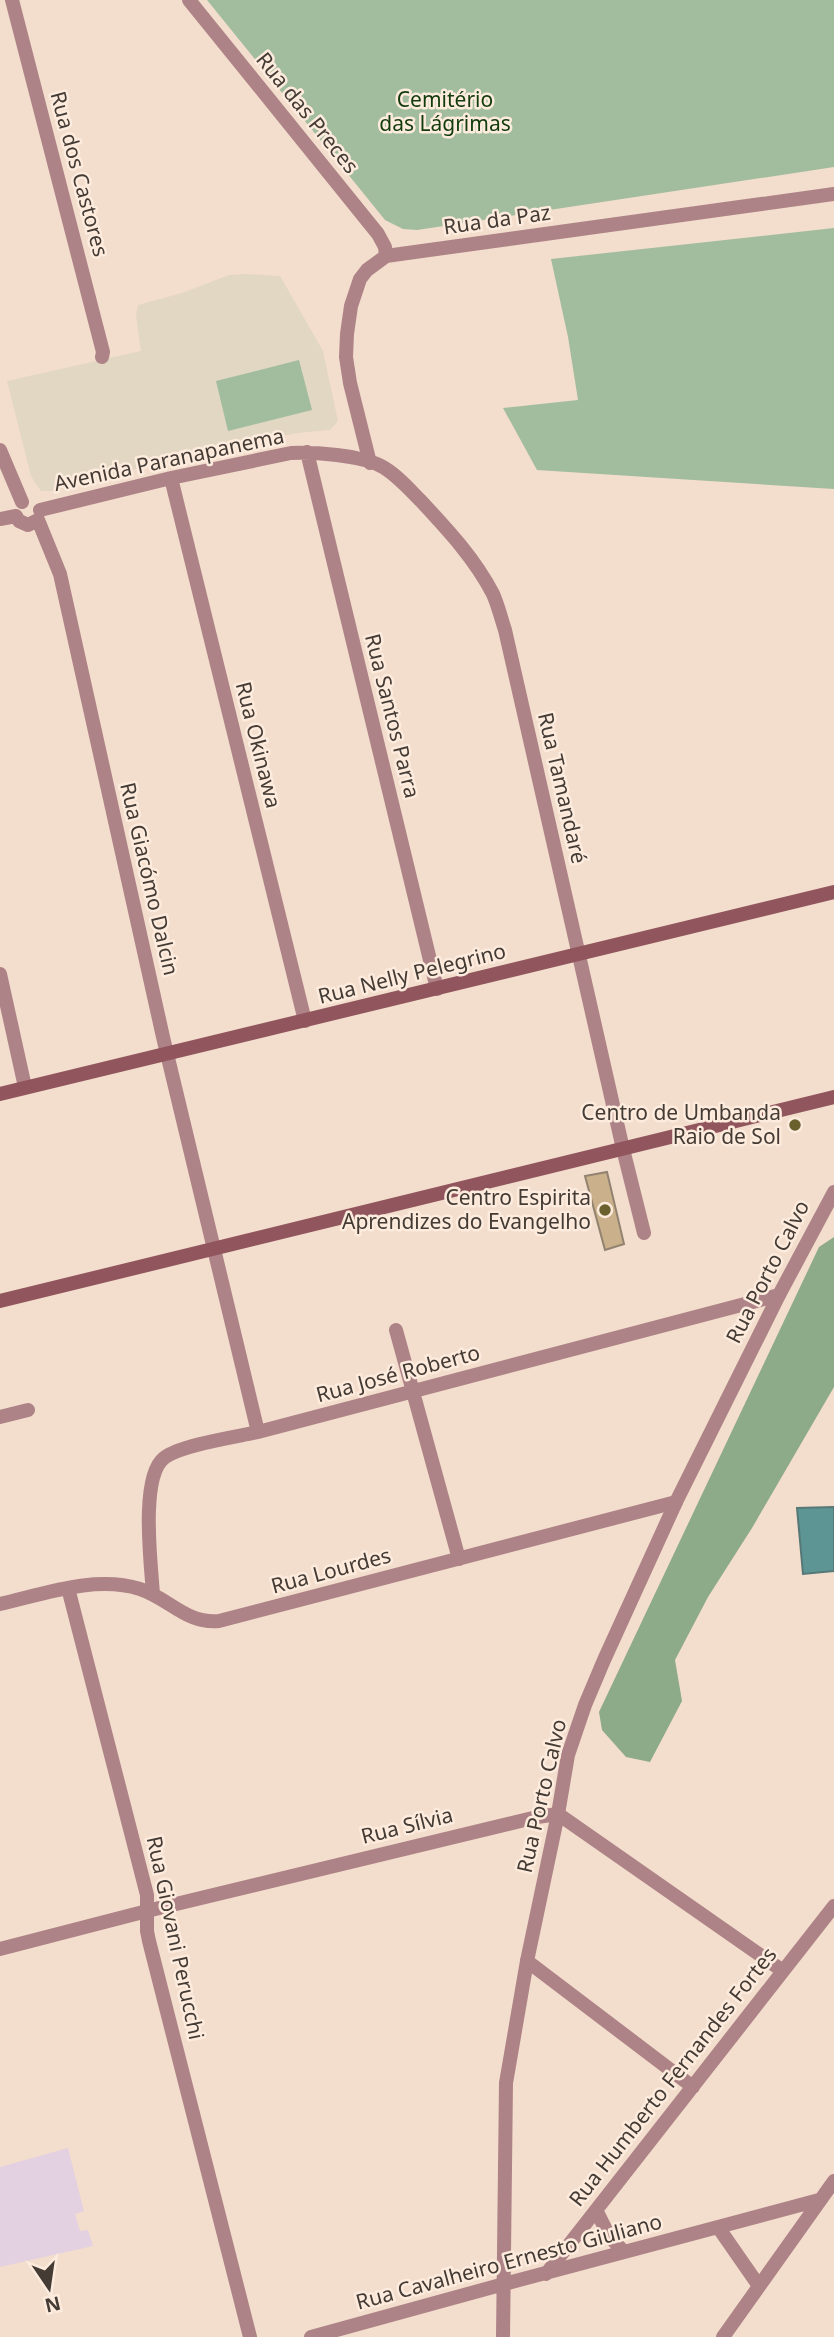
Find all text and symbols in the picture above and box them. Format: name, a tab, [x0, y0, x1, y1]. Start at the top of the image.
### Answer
street label: Rua das Preces	[250, 46, 365, 179]
park label: Cemitério das Lágrimas	[379, 85, 511, 137]
street label: Rua dos Castores	[44, 88, 115, 259]
street label: Rua da Paz	[442, 198, 552, 240]
street label: Avenida Paranapanema	[51, 421, 286, 497]
street label: Rua Santos Parra	[359, 631, 427, 801]
street label: Rua Okinawa	[230, 679, 288, 811]
street label: Rua Tamandaré	[532, 709, 594, 866]
street label: Rua Giacómo Dalcin	[114, 779, 186, 978]
street label: Rua Nelly Pelegrino	[315, 936, 509, 1010]
place label: Centro de Umbanda Raio de Sol	[581, 1098, 781, 1150]
marker: Centro de Umbanda Raio de Sol	[787, 1117, 803, 1133]
place label: Centro Espirita Aprendizes do Evangelho	[342, 1183, 591, 1235]
street label: Rua Porto Calvo	[719, 1195, 815, 1348]
marker: Centro Espirita Aprendizes do Evangelho	[597, 1202, 613, 1218]
street label: Rua José Roberto	[313, 1338, 483, 1408]
street label: Rua Lourdes	[268, 1541, 394, 1599]
street label: Rua Porto Calvo	[510, 1716, 572, 1875]
street label: Rua Sílvia	[358, 1800, 456, 1850]
street label: Rua Giovani Perucchi	[141, 1833, 211, 2042]
street label: Rua Humberto Fernandes Fortes	[562, 1941, 782, 2212]
street label: Rua Cavalheiro Ernesto Giuliano	[353, 2207, 665, 2315]
north arrow	[14, 2253, 84, 2323]
text: N	[42, 2290, 63, 2319]

